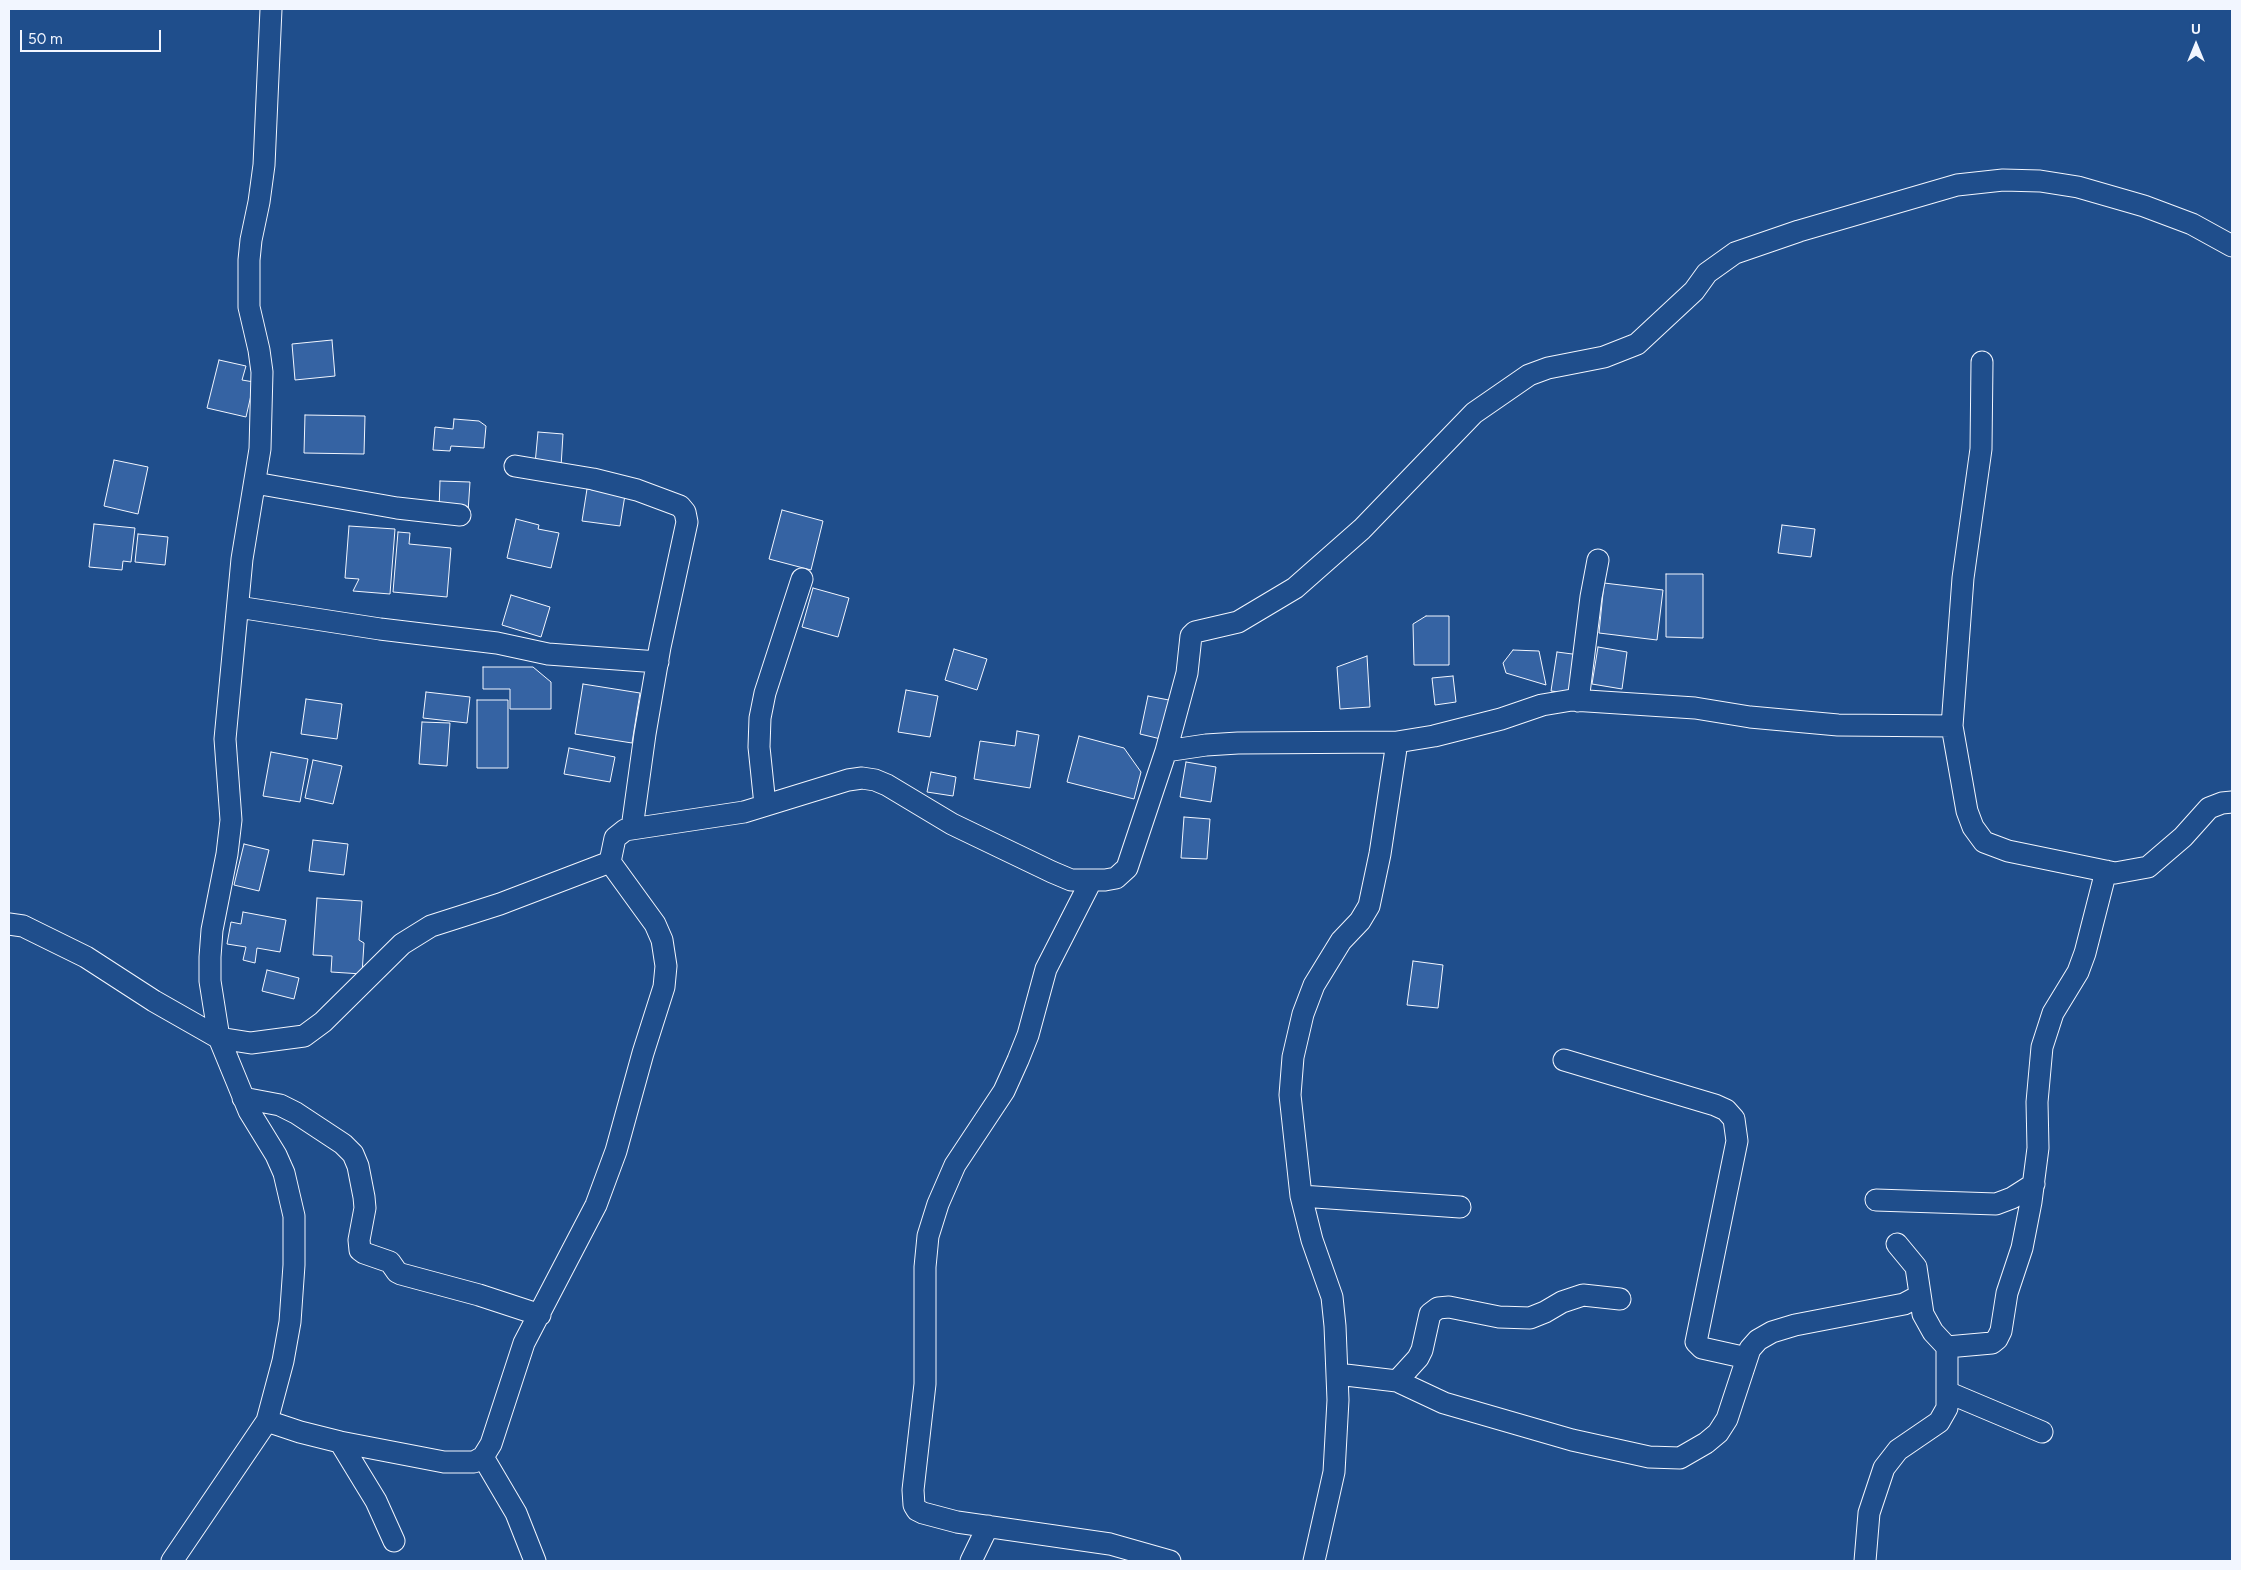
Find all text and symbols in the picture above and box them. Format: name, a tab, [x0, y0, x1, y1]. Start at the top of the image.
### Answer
scale bar	[22, 20, 164, 52]
north arrow	[2171, 20, 2221, 70]
text: U	[2191, 21, 2201, 38]
text: 50 m	[28, 30, 63, 48]

